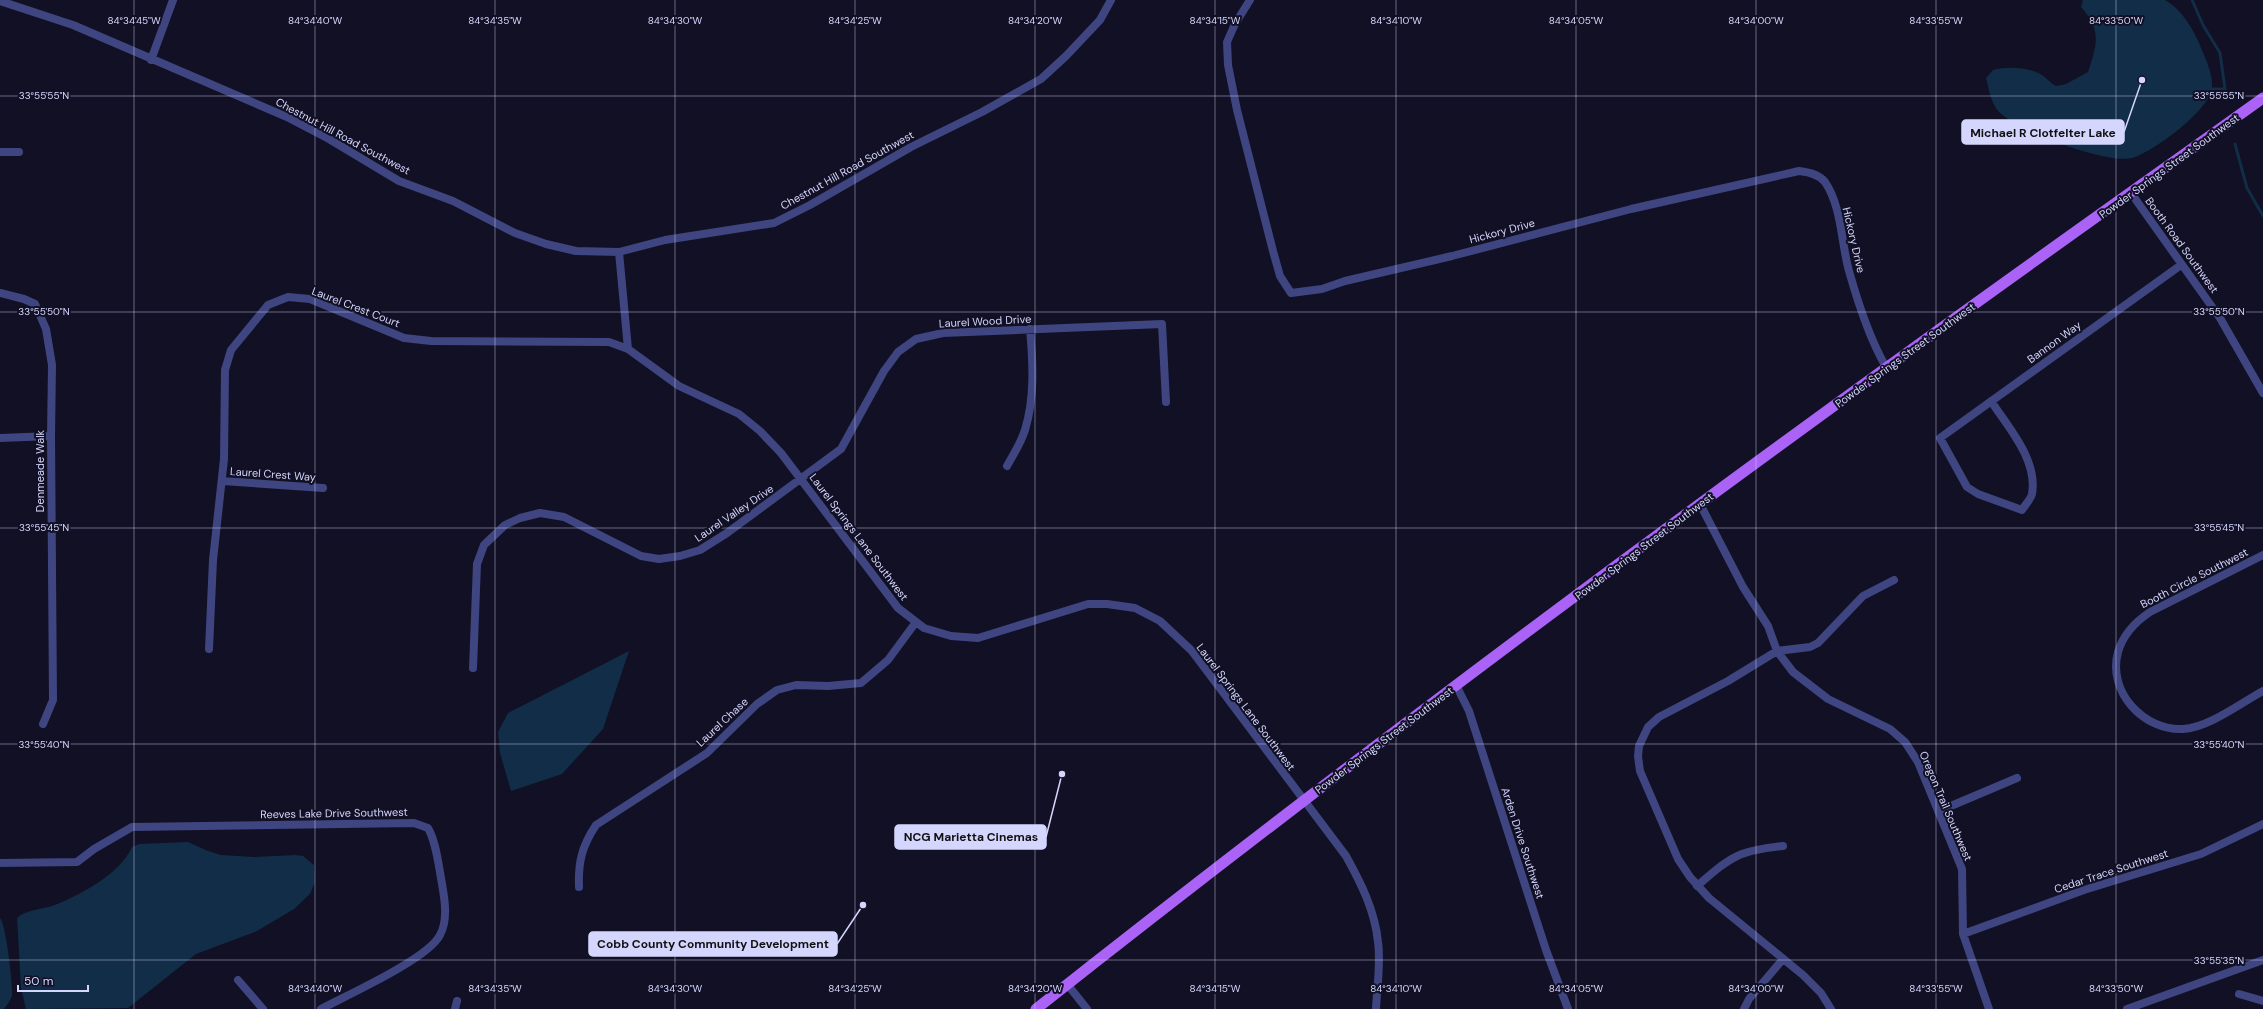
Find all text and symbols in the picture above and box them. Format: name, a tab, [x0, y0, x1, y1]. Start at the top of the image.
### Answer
text: 84°34'45"W	[107, 14, 161, 27]
text: 84°34'40"W	[288, 14, 342, 27]
text: 84°34'35"W	[468, 14, 522, 27]
text: 84°34'30"W	[648, 14, 703, 27]
text: 84°34'25"W	[828, 14, 882, 27]
text: 84°34'20"W	[1008, 14, 1062, 27]
text: 84°34'15"W	[1190, 14, 1241, 27]
text: 84°34'10"W	[1370, 14, 1422, 27]
text: 84°34'05"W	[1549, 14, 1604, 27]
text: 84°34'00"W	[1728, 14, 1784, 27]
text: 84°33'55"W	[1909, 14, 1963, 27]
text: 84°33'50"W	[2089, 14, 2143, 27]
text: 33°55'55"N	[19, 89, 69, 102]
text: 33°55'55"N	[2194, 89, 2244, 102]
street label: Chestnut Hill Road Southwest	[273, 95, 413, 177]
street label: Powder Springs Street Southwest	[2096, 111, 2242, 221]
callout: Michael R Clotfelter Lake	[1962, 120, 2124, 144]
text: Michael R Clotfelter Lake	[1970, 125, 2116, 141]
street label: Chestnut Hill Road Southwest	[778, 127, 916, 213]
street label: Booth Road Southwest	[2142, 194, 2222, 296]
street label: Hickory Drive	[1840, 206, 1868, 274]
street label: Hickory Drive	[1468, 216, 1536, 246]
street label: Laurel Crest Court	[310, 284, 402, 330]
street label: Powder Springs Street Southwest	[1832, 300, 1978, 410]
text: 33°55'50"N	[18, 305, 70, 318]
text: 33°55'50"N	[2193, 305, 2245, 318]
street label: Laurel Wood Drive	[938, 312, 1032, 330]
street label: Bannon Way	[2024, 318, 2084, 366]
street label: Denmeade Walk	[33, 429, 47, 512]
street label: Laurel Crest Way	[230, 464, 316, 484]
street label: Laurel Springs Lane Southwest	[807, 471, 911, 603]
street label: Laurel Valley Drive	[692, 481, 776, 545]
street label: Powder Springs Street Southwest	[1572, 489, 1716, 603]
text: 33°55'45"N	[19, 521, 69, 534]
text: 33°55'45"N	[2194, 521, 2244, 534]
street label: Booth Circle Southwest	[2138, 545, 2250, 611]
street label: Laurel Springs Lane Southwest	[1194, 641, 1298, 773]
street label: Powder Springs Street Southwest	[1312, 683, 1456, 797]
street label: Laurel Chase	[693, 695, 751, 749]
text: 33°55'40"N	[18, 738, 70, 751]
text: 33°55'40"N	[2193, 738, 2245, 751]
street label: Oregon Trail Southwest	[1917, 749, 1975, 863]
street label: Arden Drive Southwest	[1498, 785, 1548, 901]
street label: Reeves Lake Drive Southwest	[260, 805, 408, 821]
callout: NCG Marietta Cinemas	[895, 825, 1046, 849]
text: NCG Marietta Cinemas	[904, 829, 1038, 845]
street label: Cedar Trace Southwest	[2052, 846, 2170, 896]
callout: Cobb County Community Development	[589, 932, 837, 956]
text: Cobb County Community Development	[597, 936, 829, 952]
text: 33°55'35"N	[2194, 954, 2244, 967]
scale bar	[18, 967, 88, 993]
text: 50 m	[24, 973, 53, 989]
text: 84°34'40"W	[288, 982, 342, 995]
text: 84°34'35"W	[468, 982, 522, 995]
text: 84°34'30"W	[648, 982, 703, 995]
text: 84°34'25"W	[828, 982, 882, 995]
text: 84°34'20"W	[1008, 982, 1062, 995]
text: 84°34'15"W	[1190, 982, 1241, 995]
text: 84°34'10"W	[1370, 982, 1422, 995]
text: 84°34'05"W	[1549, 982, 1604, 995]
text: 84°34'00"W	[1728, 982, 1784, 995]
text: 84°33'55"W	[1909, 982, 1963, 995]
text: 84°33'50"W	[2089, 982, 2143, 995]

